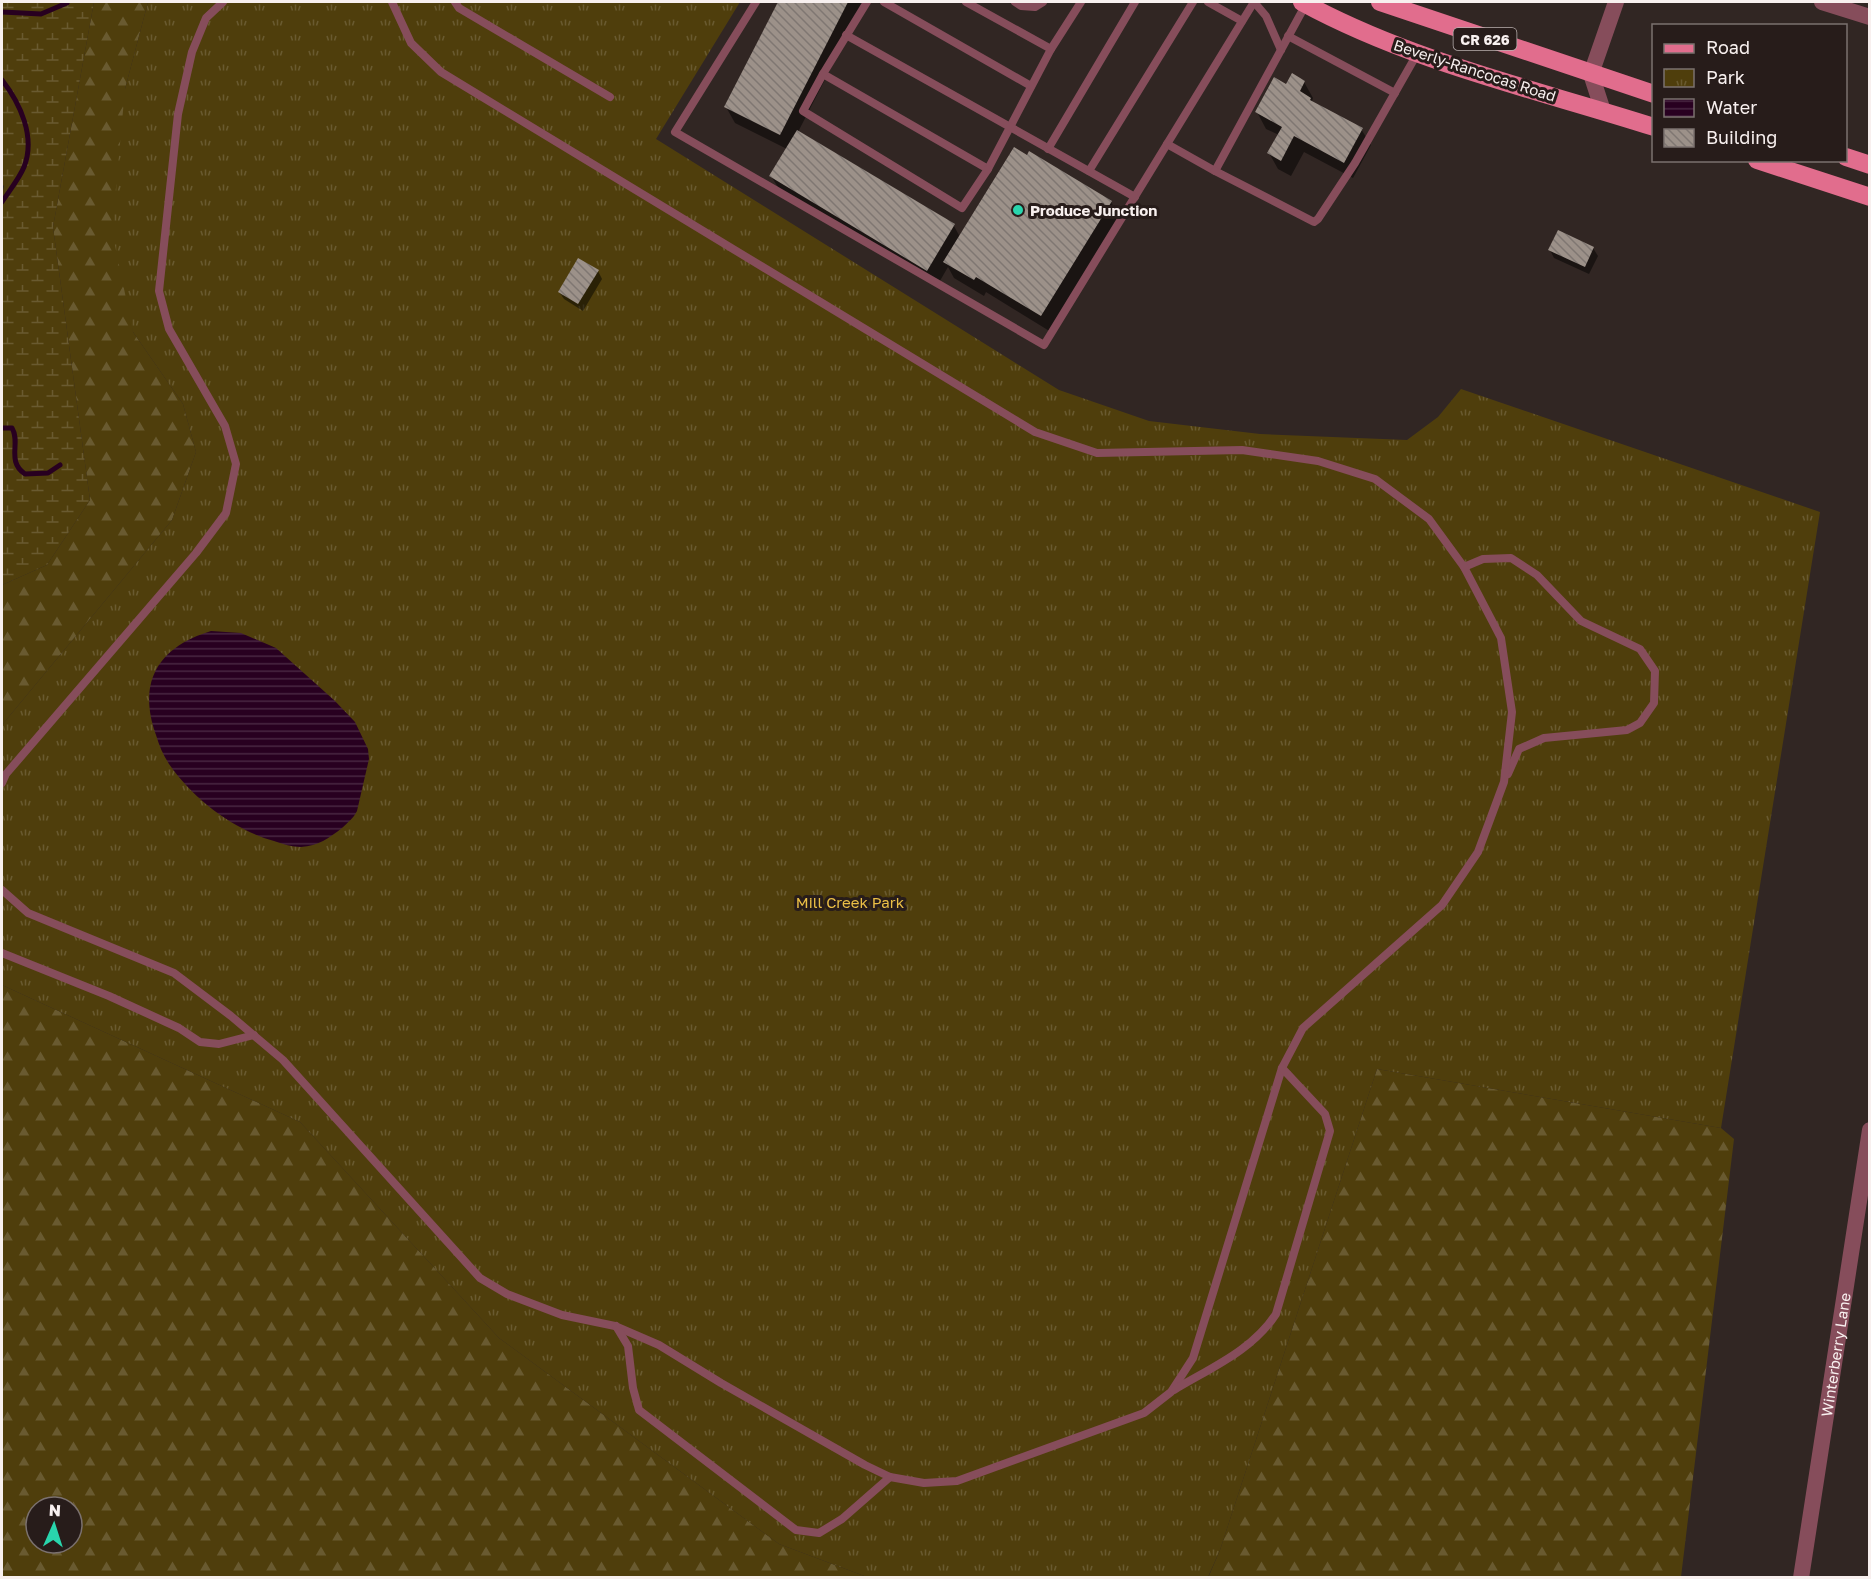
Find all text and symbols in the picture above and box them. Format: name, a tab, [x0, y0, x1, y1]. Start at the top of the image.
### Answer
legend	[1652, 24, 1847, 162]
road number: CR 626	[1454, 28, 1516, 50]
street label: Beverly-Rancocas Road	[1392, 35, 1558, 105]
text: Road	[1706, 36, 1750, 58]
text: Park	[1706, 66, 1745, 88]
text: Water	[1706, 96, 1757, 118]
text: Building	[1706, 126, 1777, 148]
place label: Produce Junction	[1030, 201, 1157, 219]
marker: Produce Junction	[1011, 203, 1025, 217]
park label: Mill Creek Park	[796, 893, 905, 911]
street label: Winterberry Lane	[1817, 1291, 1854, 1418]
north arrow	[24, 1495, 84, 1555]
text: N	[48, 1500, 61, 1520]

